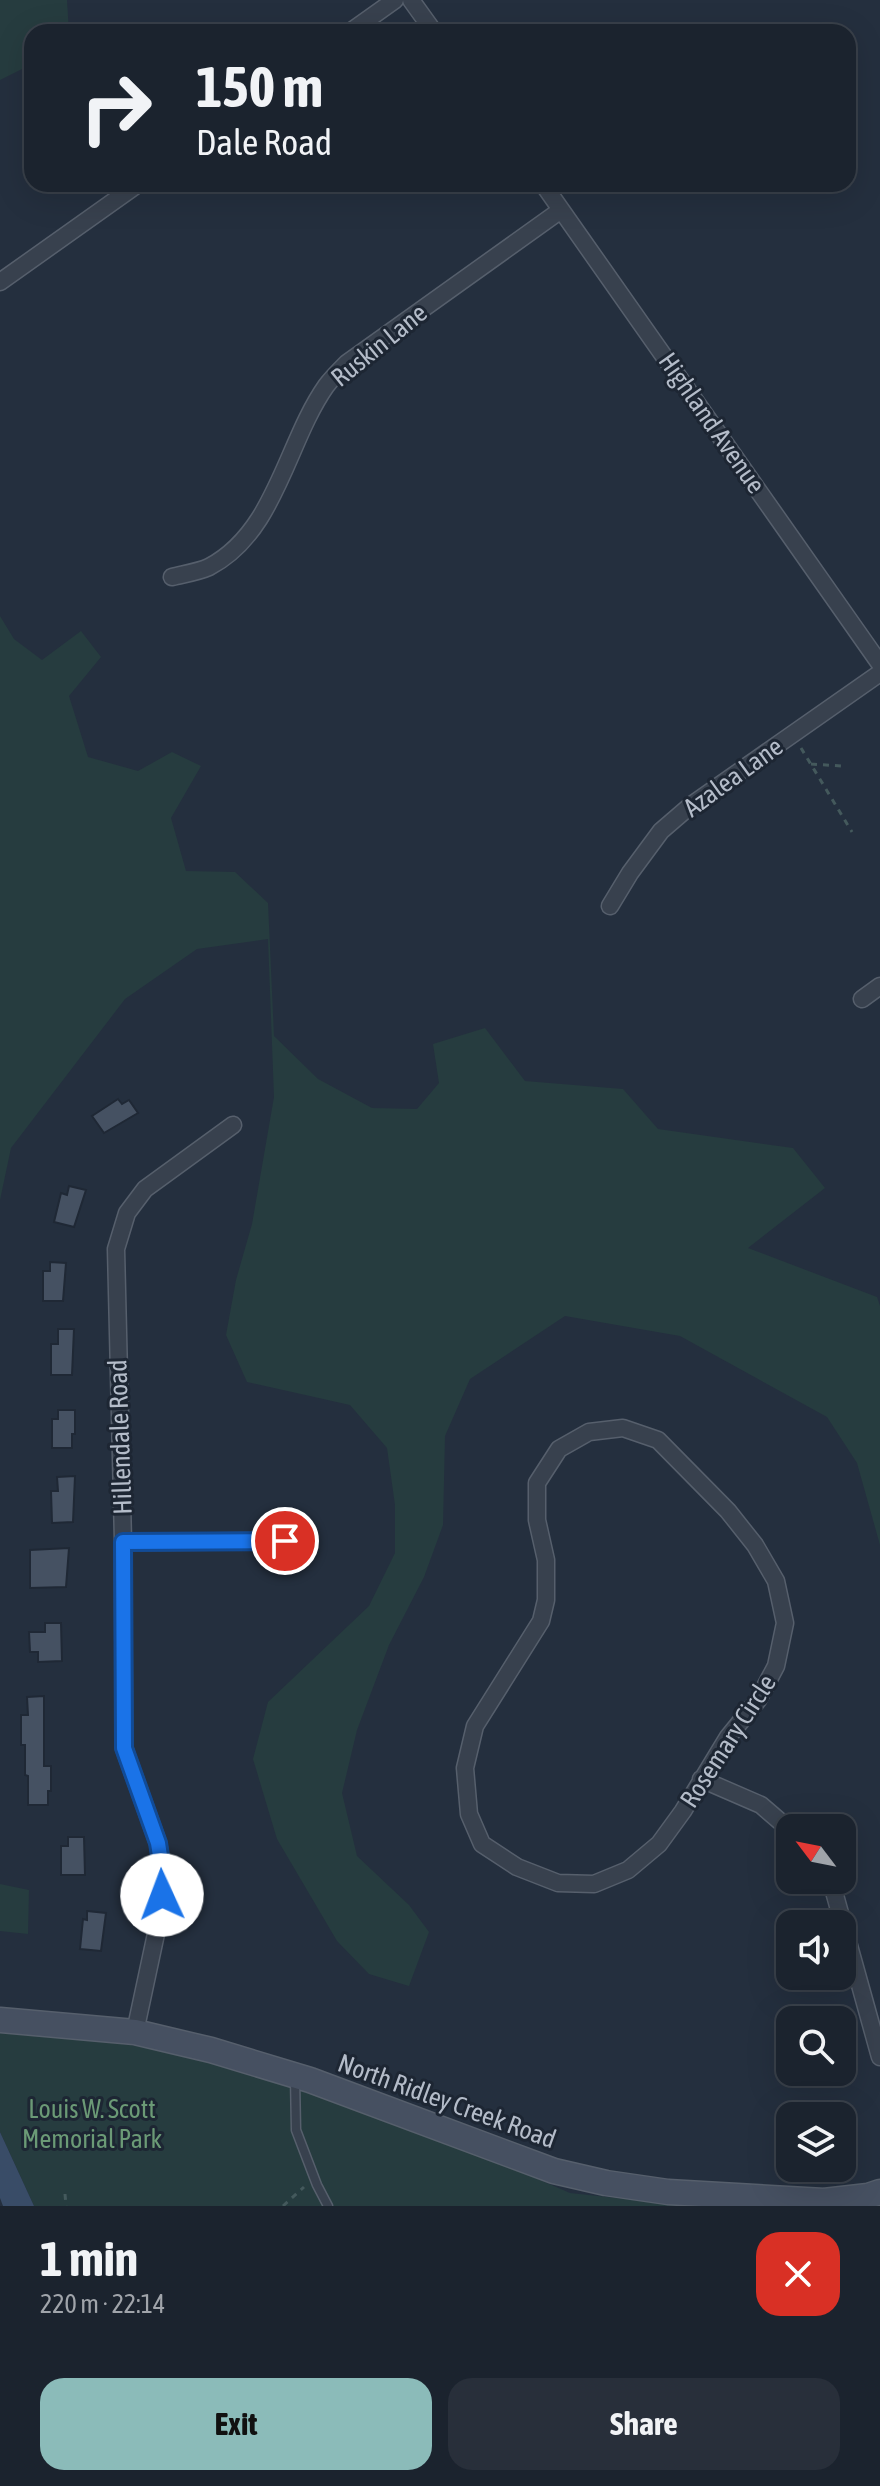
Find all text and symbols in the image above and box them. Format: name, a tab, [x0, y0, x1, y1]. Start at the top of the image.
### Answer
text: 150 m	[196, 55, 323, 119]
icon: right	[64, 56, 168, 160]
text: Dale Road	[196, 121, 332, 163]
street label: Ruskin Lane	[325, 297, 433, 393]
street label: Highland Avenue	[653, 347, 771, 499]
street label: Azalea Lane	[678, 731, 788, 823]
street label: Hillendale Road	[102, 1359, 138, 1515]
pin	[251, 1507, 319, 1575]
icon: arrive	[263, 1519, 307, 1563]
street label: Rosemary Circle	[674, 1669, 782, 1813]
north arrow	[776, 1814, 856, 1894]
map controls	[776, 1814, 856, 2182]
position arrow	[120, 1853, 204, 1937]
button: sound	[776, 1910, 856, 1990]
button: search	[776, 2006, 856, 2086]
street label: North Ridley Creek Road	[334, 2048, 560, 2154]
park label: Louis W. Scott Memorial Park	[22, 2094, 162, 2154]
button: layers	[776, 2102, 856, 2182]
text: 1 min	[40, 2231, 138, 2286]
button: close	[756, 2232, 840, 2316]
text: 220 m · 22:14	[40, 2289, 165, 2319]
button: Exit	[40, 2378, 432, 2470]
button: Share	[448, 2378, 840, 2470]

